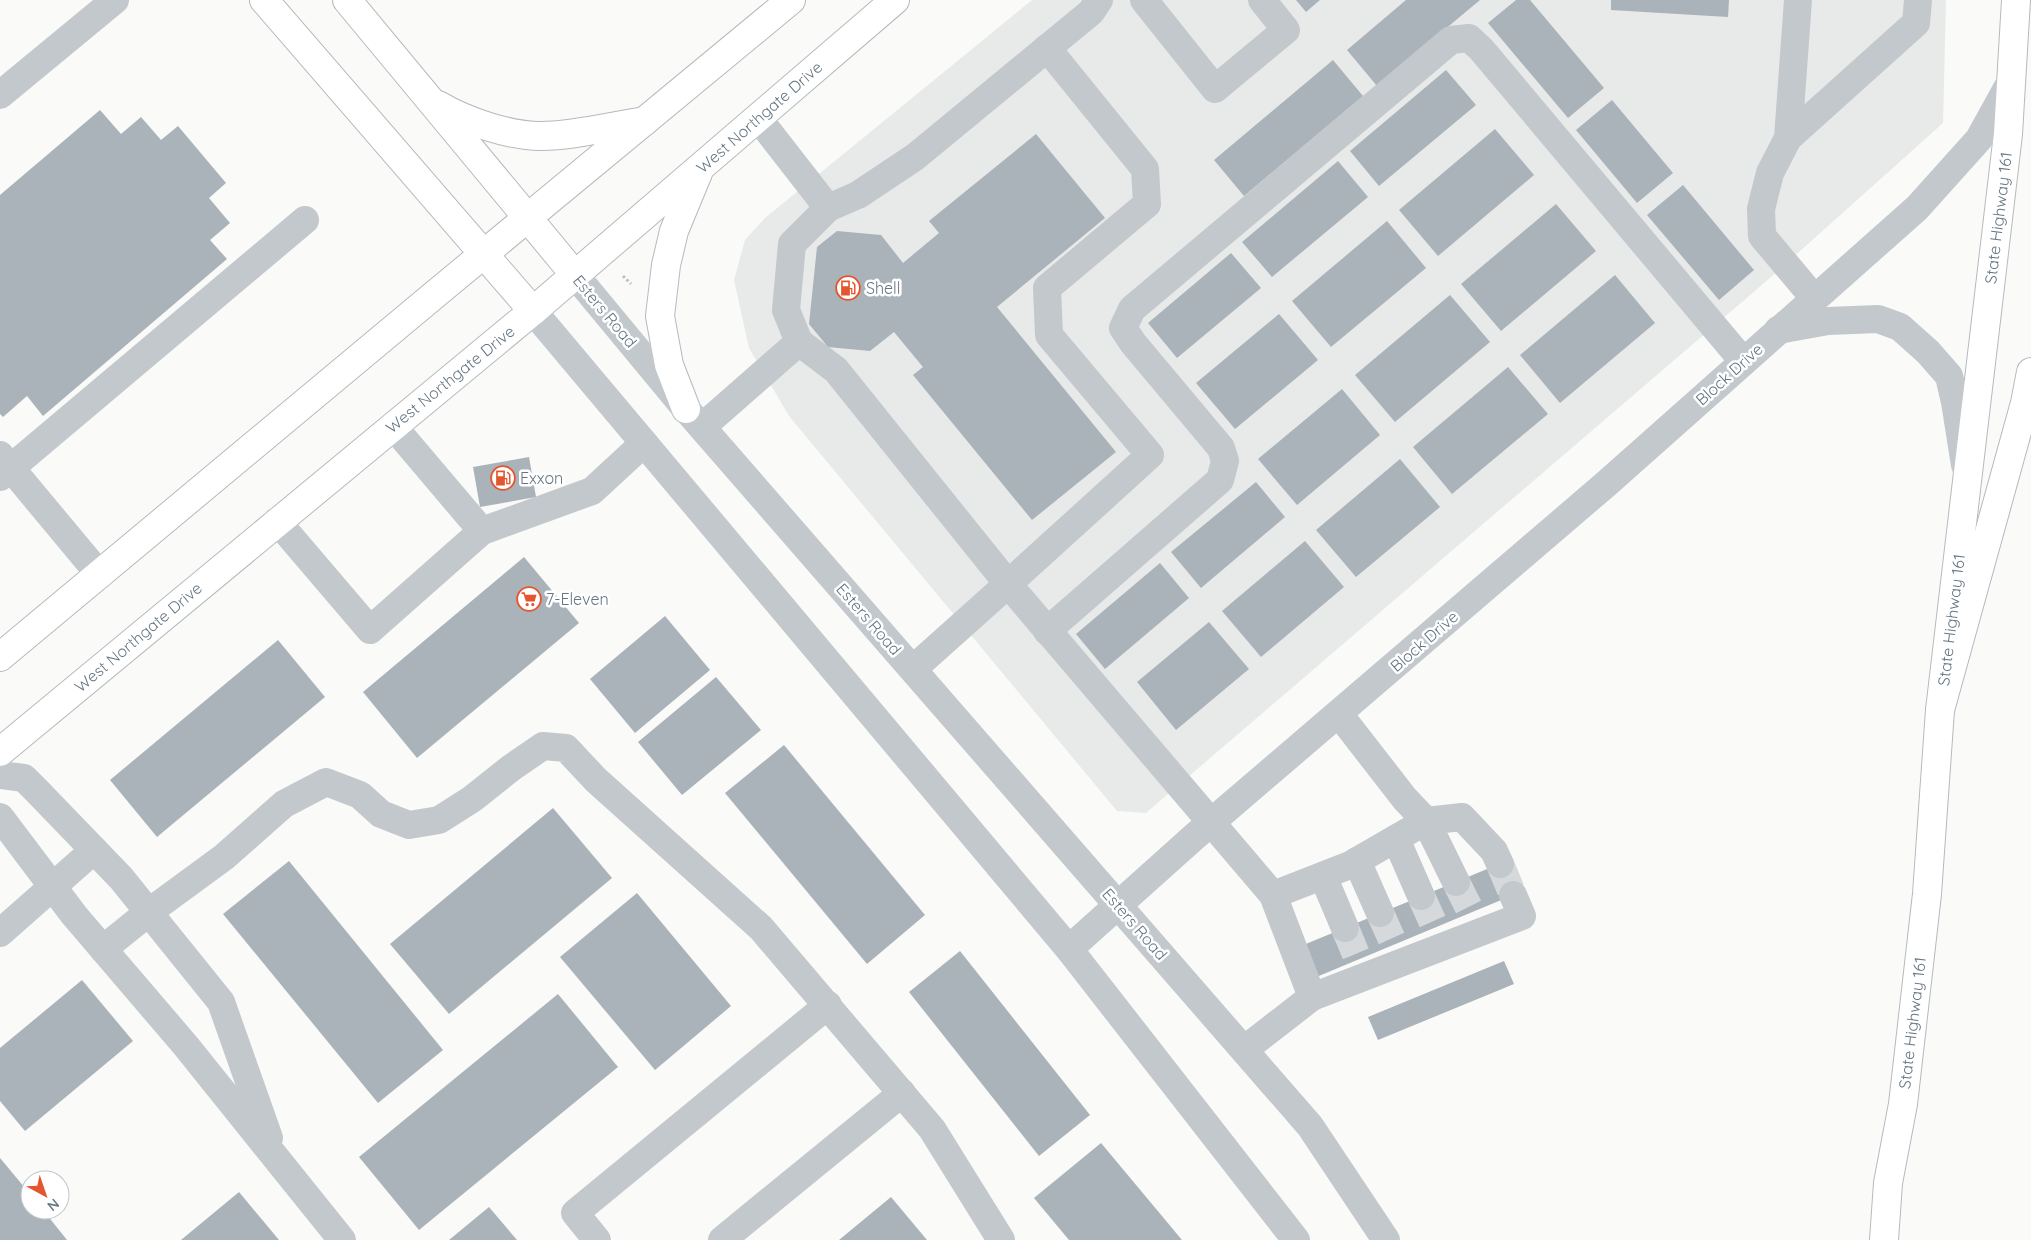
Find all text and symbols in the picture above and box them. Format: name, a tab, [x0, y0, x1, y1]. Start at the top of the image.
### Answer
street label: West Northgate Drive	[692, 57, 826, 177]
street label: State Highway 161	[1980, 151, 2016, 285]
street label: Esters Road	[569, 271, 641, 351]
fuel station icon: Shell	[835, 275, 861, 301]
place label: Shell	[866, 278, 900, 298]
street label: West Northgate Drive	[381, 321, 519, 437]
street label: Block Drive	[1691, 339, 1767, 409]
fuel station icon: Exxon	[490, 465, 516, 491]
place label: Exxon	[520, 468, 563, 488]
street label: State Highway 161	[1933, 553, 1969, 687]
street label: West Northgate Drive	[70, 578, 206, 696]
street label: Esters Road	[832, 579, 906, 659]
supermarket icon: 7-Eleven	[516, 586, 542, 612]
place label: 7-Eleven	[546, 589, 609, 609]
street label: Block Drive	[1386, 606, 1462, 676]
street label: Esters Road	[1098, 884, 1172, 964]
street label: State Highway 161	[1894, 956, 1930, 1090]
north arrow	[20, 1170, 70, 1220]
text: N	[44, 1195, 63, 1215]

